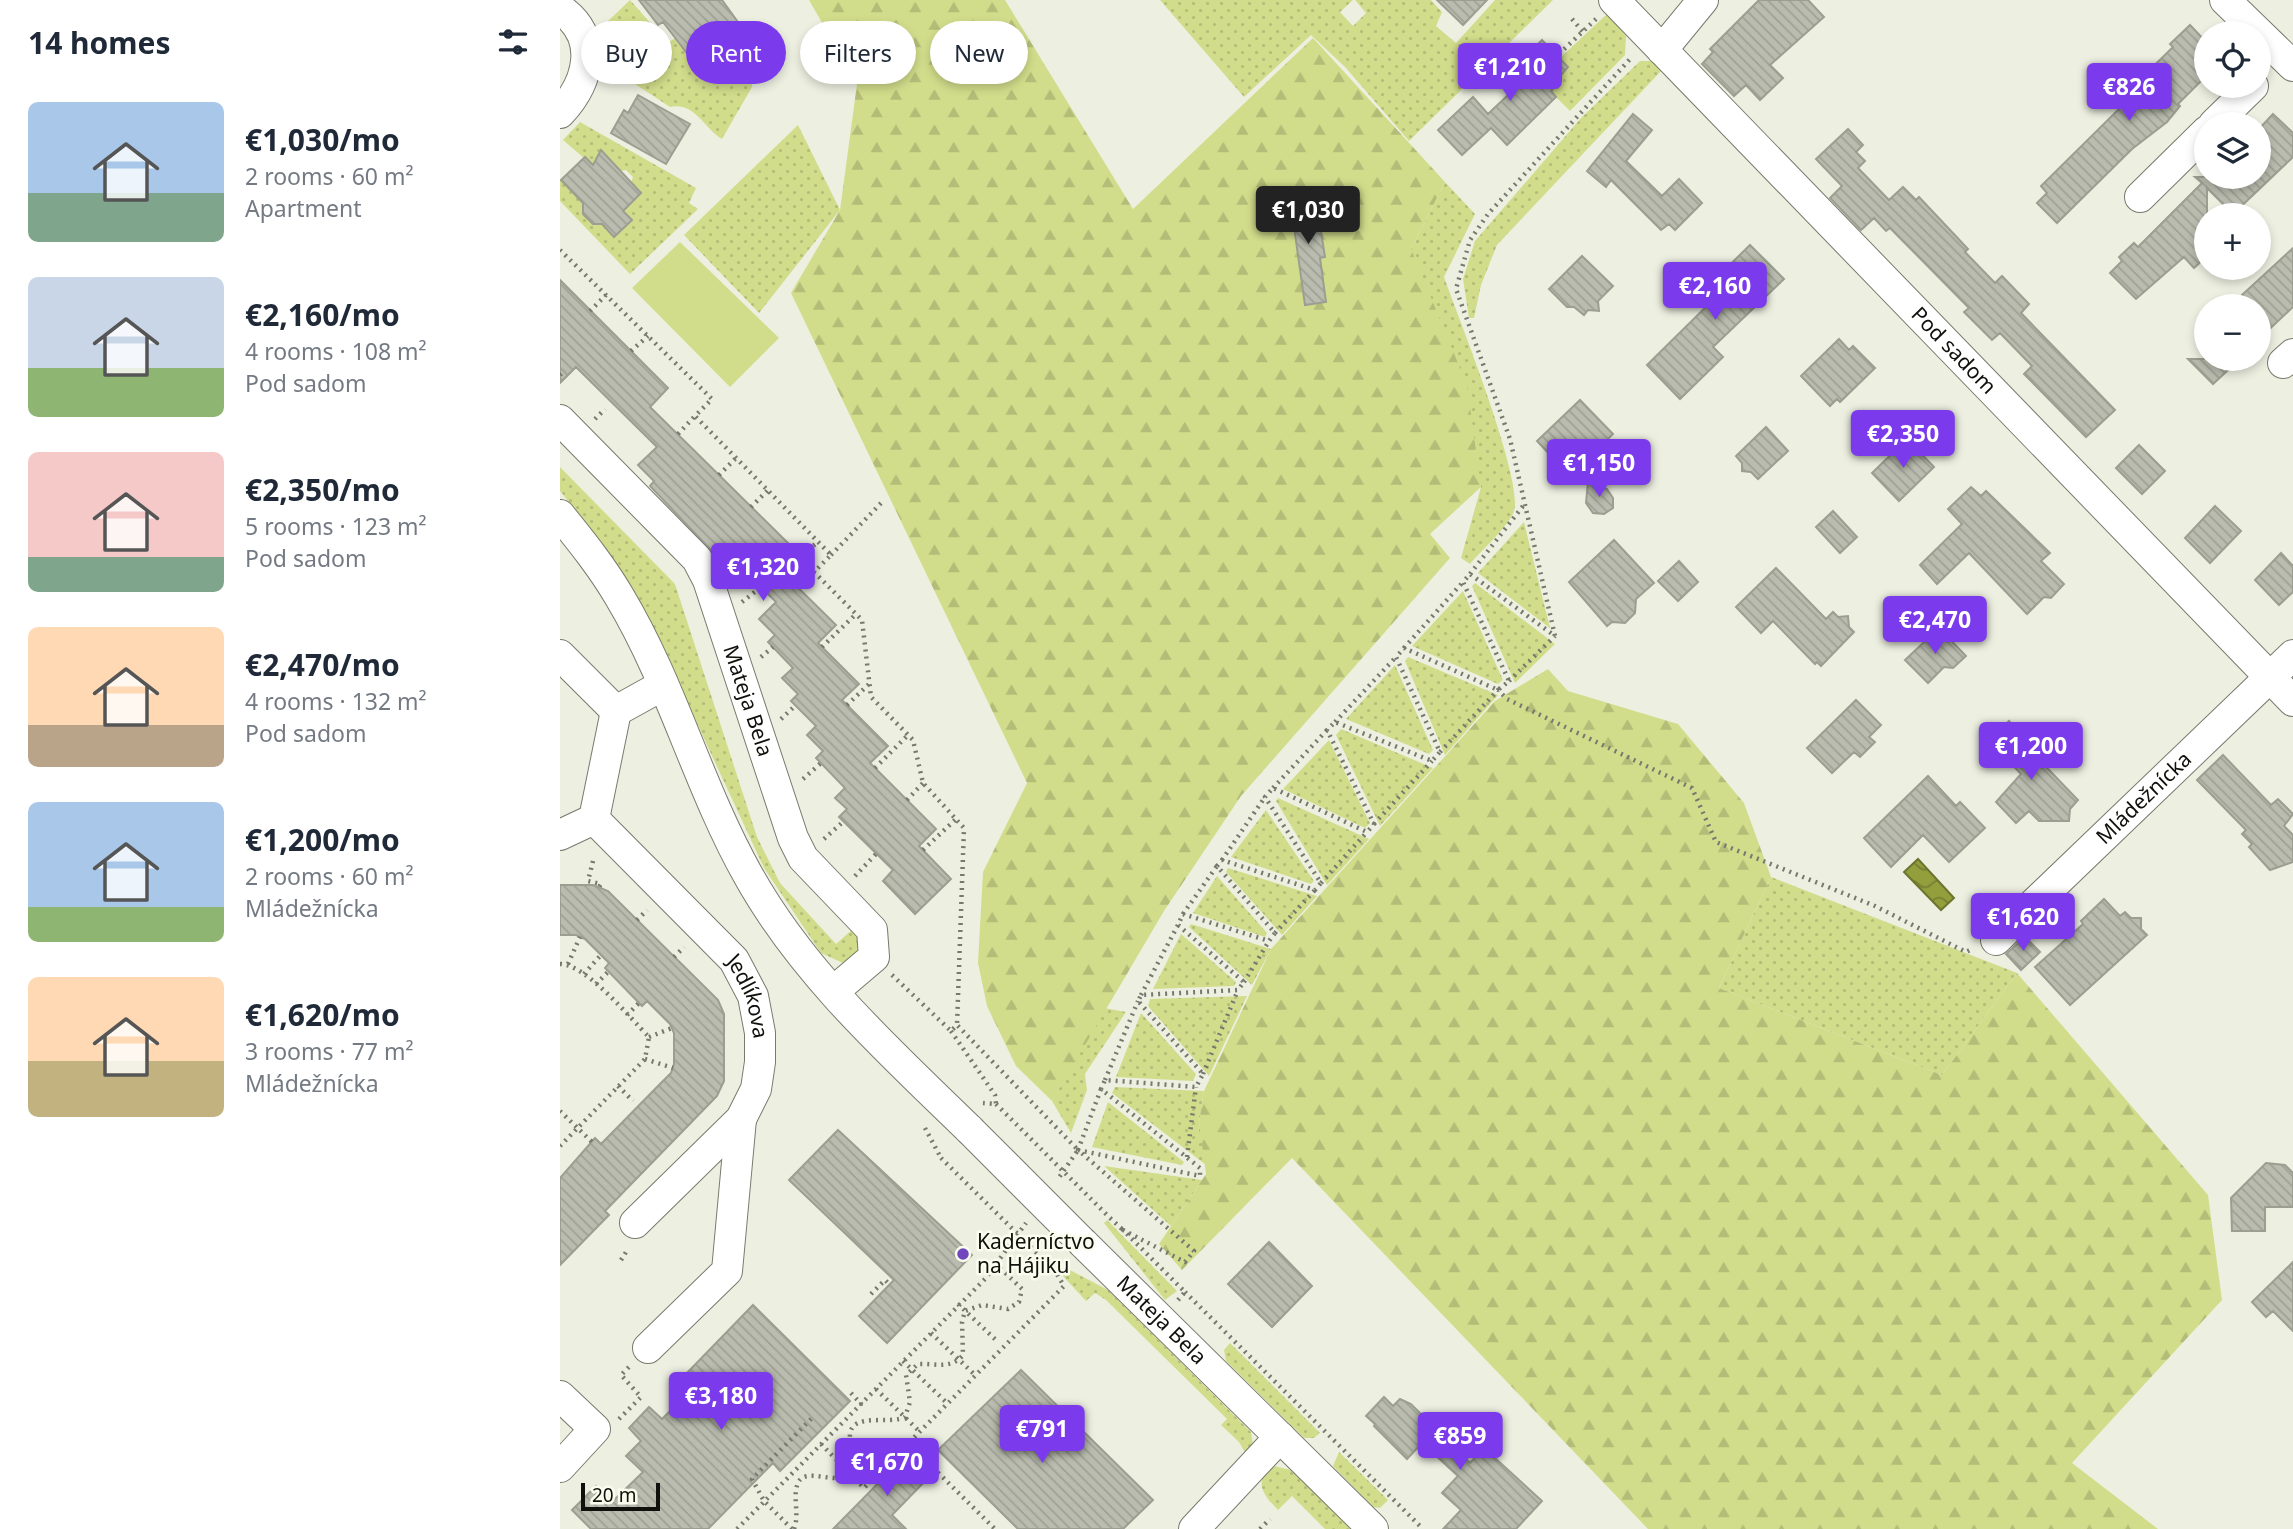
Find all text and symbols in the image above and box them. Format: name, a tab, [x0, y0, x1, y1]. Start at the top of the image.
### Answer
chip: Buy	[581, 21, 672, 84]
chip: Rent	[686, 21, 786, 84]
chip: Filters	[800, 21, 916, 84]
chip: New	[930, 21, 1028, 84]
map controls	[2194, 21, 2271, 371]
button: locate	[2194, 21, 2271, 98]
text: 14 homes	[28, 22, 171, 63]
icon: filters	[494, 23, 532, 61]
pin: €1,210	[1453, 43, 1567, 103]
text: €1,210	[1474, 50, 1546, 82]
pin: €826	[2088, 64, 2170, 123]
text: €826	[2103, 70, 2155, 102]
button: layers	[2194, 112, 2271, 189]
text: €1,030/mo	[245, 119, 400, 160]
icon: home	[84, 130, 168, 214]
text: 2 rooms · 60 m²	[245, 160, 414, 192]
pin: €1,030	[1251, 187, 1365, 246]
text: Apartment	[245, 192, 362, 224]
text: €1,030	[1272, 193, 1344, 225]
button: +	[2194, 203, 2271, 280]
pin: €2,160	[1658, 262, 1772, 322]
text: €2,160	[1679, 269, 1751, 301]
text: €2,160/mo	[245, 294, 400, 335]
button: −	[2194, 294, 2271, 371]
street label: Pod sadom	[1906, 300, 2003, 399]
icon: home	[84, 305, 168, 389]
text: 4 rooms · 108 m²	[245, 335, 427, 367]
text: Pod sadom	[245, 367, 366, 399]
pin: €2,350	[1846, 410, 1960, 470]
text: €2,350	[1867, 417, 1939, 449]
pin: €1,150	[1542, 440, 1656, 499]
text: €1,150	[1563, 446, 1635, 478]
text: €2,350/mo	[245, 469, 400, 510]
icon: home	[84, 480, 168, 564]
text: 5 rooms · 123 m²	[245, 510, 427, 542]
text: Pod sadom	[245, 542, 366, 574]
pin: €1,320	[706, 544, 820, 603]
text: €1,320	[727, 550, 799, 582]
pin: €2,470	[1878, 596, 1992, 656]
text: €2,470	[1899, 603, 1971, 635]
street label: Mateja Bela	[717, 641, 780, 760]
text: €2,470/mo	[245, 644, 400, 685]
icon: home	[84, 655, 168, 739]
text: 4 rooms · 132 m²	[245, 685, 427, 717]
text: Pod sadom	[245, 717, 366, 749]
pin: €1,200	[1974, 722, 2088, 782]
text: €1,200	[1995, 729, 2067, 761]
street label: Mládežnícka	[2089, 745, 2197, 850]
text: €1,200/mo	[245, 819, 400, 860]
icon: home	[84, 830, 168, 914]
text: 2 rooms · 60 m²	[245, 860, 414, 892]
text: Mládežnícka	[245, 892, 379, 924]
pin: €1,620	[1966, 894, 2080, 953]
text: €1,620	[1987, 900, 2059, 932]
street label: Jedlíkova	[721, 945, 776, 1040]
text: €1,620/mo	[245, 994, 400, 1035]
icon: home	[84, 1005, 168, 1089]
text: 3 rooms · 77 m²	[245, 1035, 414, 1067]
text: Mládežnícka	[245, 1067, 379, 1099]
place label: Kaderníctvo na Hájiku	[977, 1227, 1095, 1279]
marker: Kaderníctvo na Hájiku	[955, 1246, 971, 1262]
street label: Mateja Bela	[1111, 1269, 1213, 1370]
pin: €3,180	[664, 1372, 778, 1432]
text: €3,180	[685, 1379, 757, 1411]
pin: €791	[1001, 1406, 1083, 1465]
text: €791	[1016, 1412, 1068, 1444]
pin: €859	[1419, 1412, 1501, 1472]
text: €859	[1434, 1419, 1486, 1451]
pin: €1,670	[830, 1438, 944, 1498]
text: €1,670	[851, 1445, 923, 1477]
scale bar	[581, 1480, 660, 1512]
text: 20 m	[592, 1482, 636, 1508]

